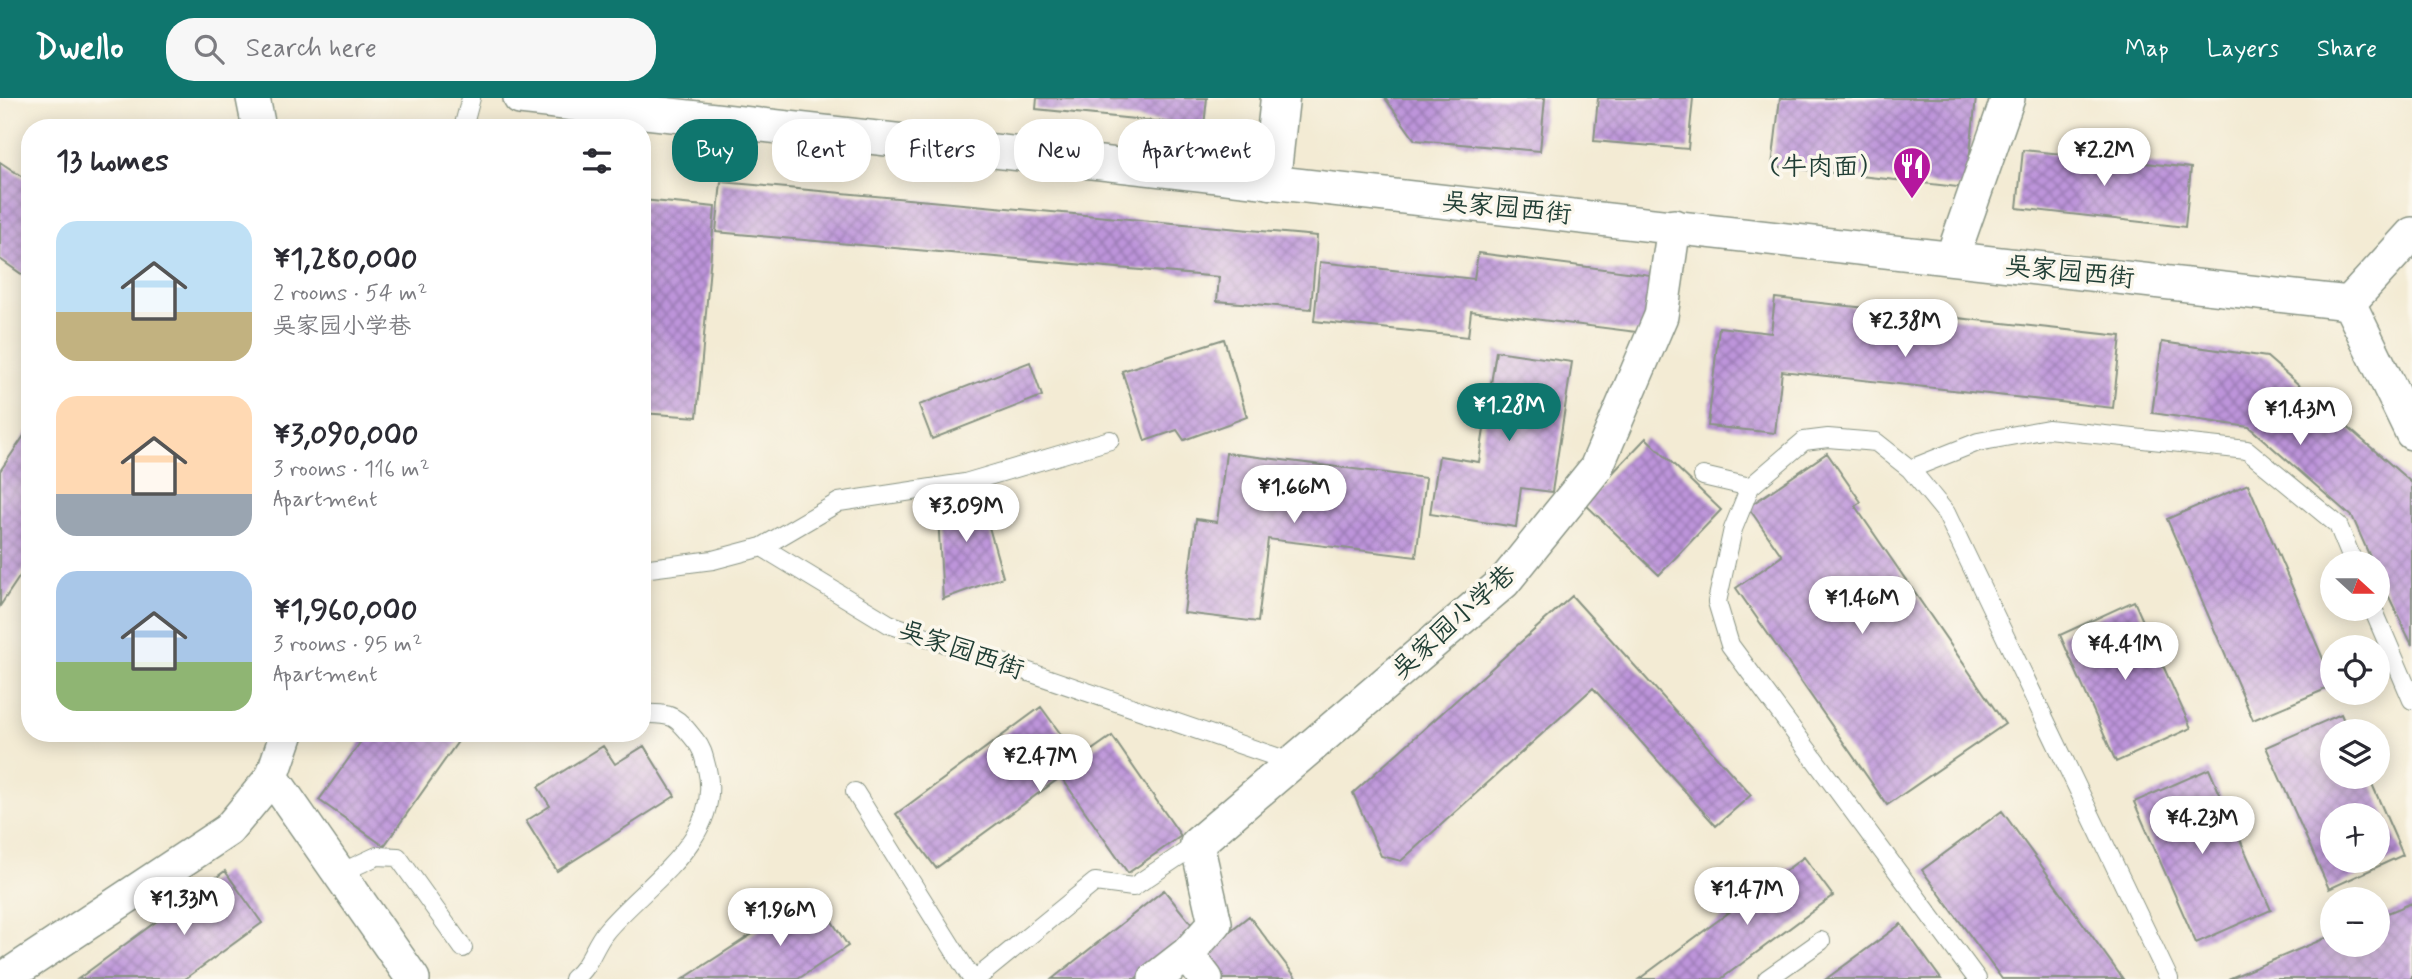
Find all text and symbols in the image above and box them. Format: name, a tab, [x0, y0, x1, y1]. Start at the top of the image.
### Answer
search box	[166, 18, 656, 81]
text: Dwello	[35, 27, 124, 71]
icon: search	[190, 30, 228, 68]
text: Search here	[246, 32, 377, 66]
text: Map	[2125, 34, 2169, 65]
text: Layers	[2207, 34, 2279, 65]
text: Share	[2317, 34, 2377, 65]
chip: Buy	[672, 119, 758, 182]
chip: Rent	[772, 119, 871, 182]
chip: Filters	[885, 119, 1000, 182]
chip: New	[1014, 119, 1104, 182]
chip: Apartment	[1118, 119, 1275, 182]
pin: ¥2.2M	[2055, 129, 2153, 188]
text: ¥2.2M	[2074, 136, 2134, 166]
text: 13 homes	[56, 142, 169, 181]
icon: filters	[578, 142, 616, 180]
restaurant icon: (牛肉面）	[1891, 145, 1933, 200]
place label: (牛肉面）	[1770, 151, 1885, 185]
street label: 吴家园西街	[1440, 185, 1573, 233]
text: ¥1,280,000	[273, 240, 417, 279]
icon: home	[112, 249, 196, 333]
street label: 吴家园西街	[2003, 249, 2136, 297]
text: 2 rooms · 54 m²	[273, 279, 427, 309]
pin: ¥2.38M	[1848, 300, 1962, 359]
text: ¥2.38M	[1869, 307, 1941, 337]
text: 吴家园小学巷	[273, 312, 411, 342]
pin: ¥1.28M	[1452, 384, 1566, 443]
pin: ¥1.43M	[2243, 388, 2357, 447]
text: ¥1.28M	[1473, 391, 1545, 421]
text: ¥1.43M	[2264, 395, 2336, 425]
text: ¥3,090,000	[273, 416, 419, 455]
icon: home	[112, 424, 196, 508]
text: 3 rooms · 116 m²	[273, 455, 430, 485]
pin: ¥1.66M	[1237, 466, 1351, 525]
text: ¥1.66M	[1257, 473, 1331, 503]
pin: ¥3.09M	[909, 484, 1023, 544]
text: Apartment	[273, 485, 378, 515]
text: ¥3.09M	[928, 492, 1004, 522]
north arrow	[2320, 551, 2390, 621]
map controls	[2320, 551, 2390, 957]
street label: 吴家园小学巷	[1385, 558, 1524, 687]
pin: ¥1.46M	[1805, 576, 1919, 636]
text: ¥1.46M	[1825, 584, 1899, 614]
text: ¥1,960,000	[273, 591, 417, 630]
icon: home	[112, 599, 196, 683]
street label: 吴家园西街	[894, 614, 1028, 688]
pin: ¥4.41M	[2068, 622, 2182, 682]
text: 3 rooms · 95 m²	[273, 630, 422, 660]
text: ¥4.41M	[2088, 630, 2162, 660]
button: locate	[2320, 635, 2390, 705]
text: Apartment	[273, 660, 378, 690]
button: layers	[2320, 719, 2390, 789]
pin: ¥2.47M	[983, 734, 1097, 794]
text: ¥2.47M	[1003, 742, 1077, 772]
pin: ¥4.23M	[2145, 796, 2259, 856]
button: +	[2320, 803, 2390, 873]
text: ¥4.23M	[2166, 804, 2238, 834]
pin: ¥1.47M	[1690, 868, 1804, 927]
text: ¥1.47M	[1710, 875, 1784, 905]
pin: ¥1.33M	[127, 878, 241, 937]
text: ¥1.33M	[150, 885, 218, 915]
button: −	[2320, 887, 2390, 957]
pin: ¥1.96M	[723, 888, 837, 948]
text: ¥1.96M	[744, 896, 816, 926]

